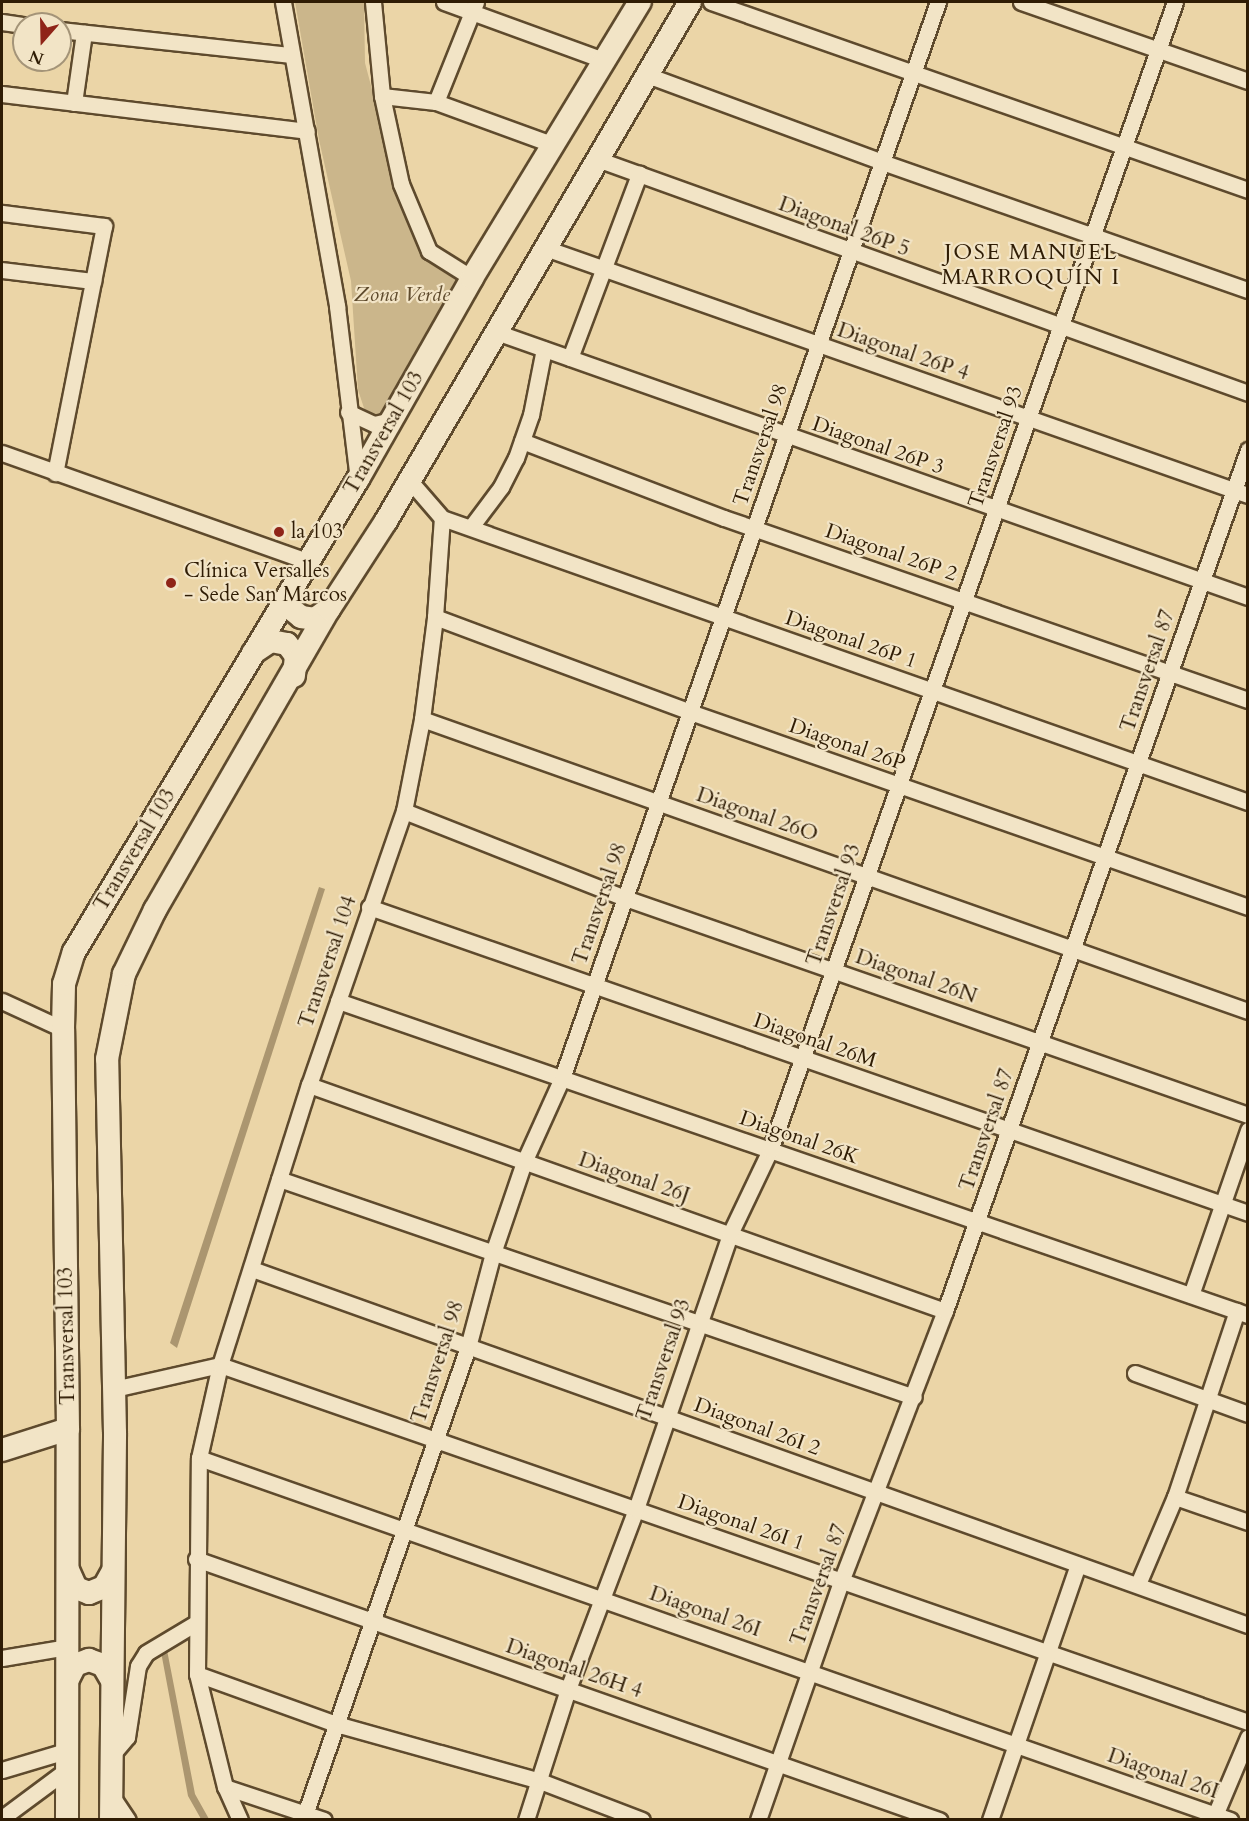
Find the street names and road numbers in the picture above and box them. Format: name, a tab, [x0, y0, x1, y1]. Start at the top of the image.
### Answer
street label: Diagonal 26P 5	[775, 192, 913, 262]
street label: Diagonal 26P 4	[834, 318, 972, 386]
street label: Transversal 103	[339, 367, 429, 499]
street label: Transversal 98	[728, 381, 794, 509]
street label: Transversal 93	[963, 383, 1029, 511]
street label: Diagonal 26P 3	[809, 412, 947, 480]
street label: Diagonal 26P 2	[822, 519, 960, 587]
street label: Diagonal 26P 1	[782, 606, 920, 674]
street label: Transversal 87	[1115, 607, 1181, 735]
street label: Diagonal 26P	[786, 713, 908, 777]
street label: Diagonal 26O	[693, 782, 821, 848]
street label: Transversal 103	[89, 784, 181, 916]
street label: Transversal 98	[567, 840, 633, 968]
street label: Transversal 93	[801, 841, 867, 969]
street label: Transversal 104	[294, 893, 362, 1031]
street label: Diagonal 26N	[852, 944, 980, 1010]
street label: Diagonal 26M	[750, 1008, 880, 1074]
street label: Transversal 87	[954, 1066, 1020, 1194]
street label: Diagonal 26K	[736, 1106, 862, 1170]
street label: Diagonal 26J	[575, 1147, 693, 1209]
street label: Transversal 103	[53, 1267, 81, 1405]
street label: Transversal 93	[631, 1296, 697, 1424]
street label: Transversal 98	[406, 1297, 470, 1427]
street label: Diagonal 26I 2	[691, 1393, 823, 1461]
street label: Diagonal 26I 1	[674, 1490, 808, 1556]
street label: Transversal 87	[785, 1521, 853, 1649]
street label: Diagonal 26I	[646, 1581, 764, 1643]
street label: Diagonal 26H 4	[502, 1634, 646, 1704]
street label: Diagonal 26I	[1104, 1743, 1222, 1805]

